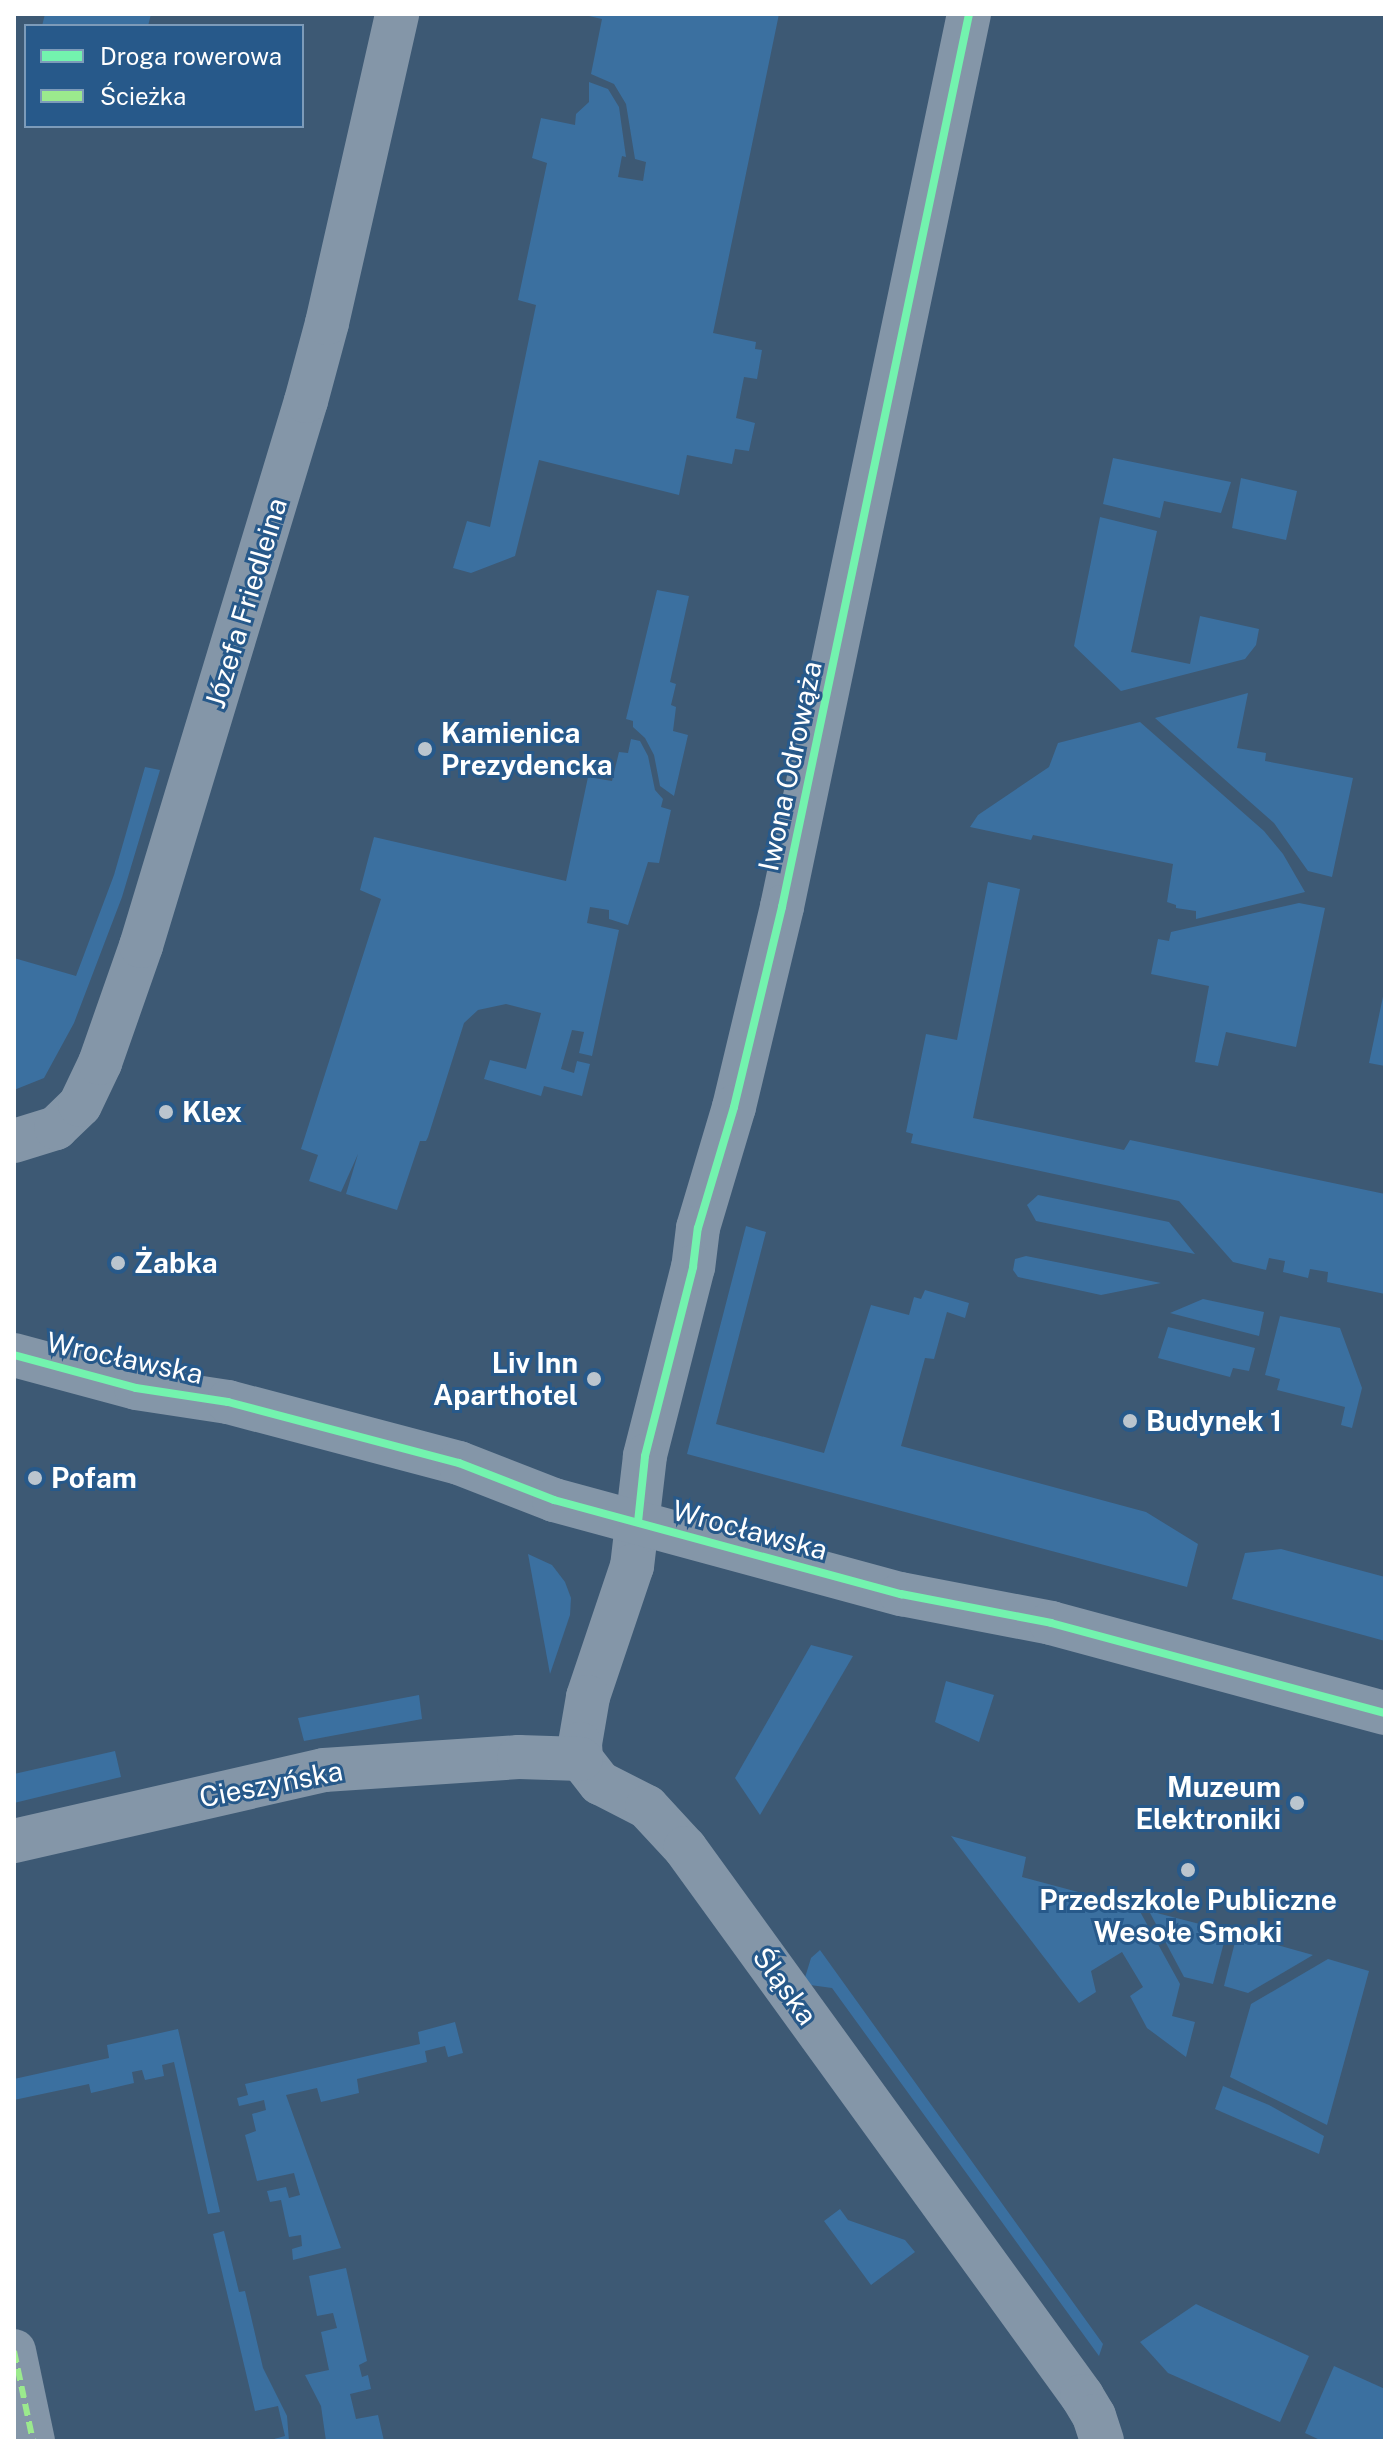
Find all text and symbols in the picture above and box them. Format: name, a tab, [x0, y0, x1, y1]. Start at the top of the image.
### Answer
legend	[24, 24, 304, 128]
text: Droga rowerowa	[100, 42, 282, 70]
text: Ścieżka	[100, 82, 186, 110]
street label: Józefa Friedleina	[198, 494, 294, 712]
street label: Iwona Odrowąża	[751, 658, 829, 874]
place label: Kamienica Prezydencka	[441, 716, 613, 782]
marker: Kamienica Prezydencka	[416, 740, 434, 758]
place label: Klex	[182, 1095, 242, 1129]
marker: Klex	[157, 1103, 175, 1121]
place label: Żabka	[134, 1246, 218, 1280]
marker: Żabka	[109, 1254, 127, 1272]
street label: Wrocławska	[44, 1325, 206, 1391]
place label: Liv Inn Aparthotel	[433, 1346, 578, 1412]
marker: Liv Inn Aparthotel	[585, 1370, 603, 1388]
place label: Budynek 1	[1146, 1404, 1282, 1438]
marker: Budynek 1	[1121, 1412, 1139, 1430]
place label: Pofam	[51, 1461, 137, 1495]
marker: Pofam	[26, 1469, 44, 1487]
street label: Wrocławska	[669, 1493, 831, 1567]
street label: Cieszyńska	[196, 1754, 346, 1814]
place label: Muzeum Elektroniki	[1136, 1770, 1281, 1836]
marker: Muzeum Elektroniki	[1288, 1794, 1306, 1812]
marker: Przedszkole Publiczne Wesołe Smoki	[1179, 1861, 1197, 1879]
place label: Przedszkole Publiczne Wesołe Smoki	[1039, 1883, 1337, 1949]
street label: Śląska	[746, 1941, 824, 2031]

